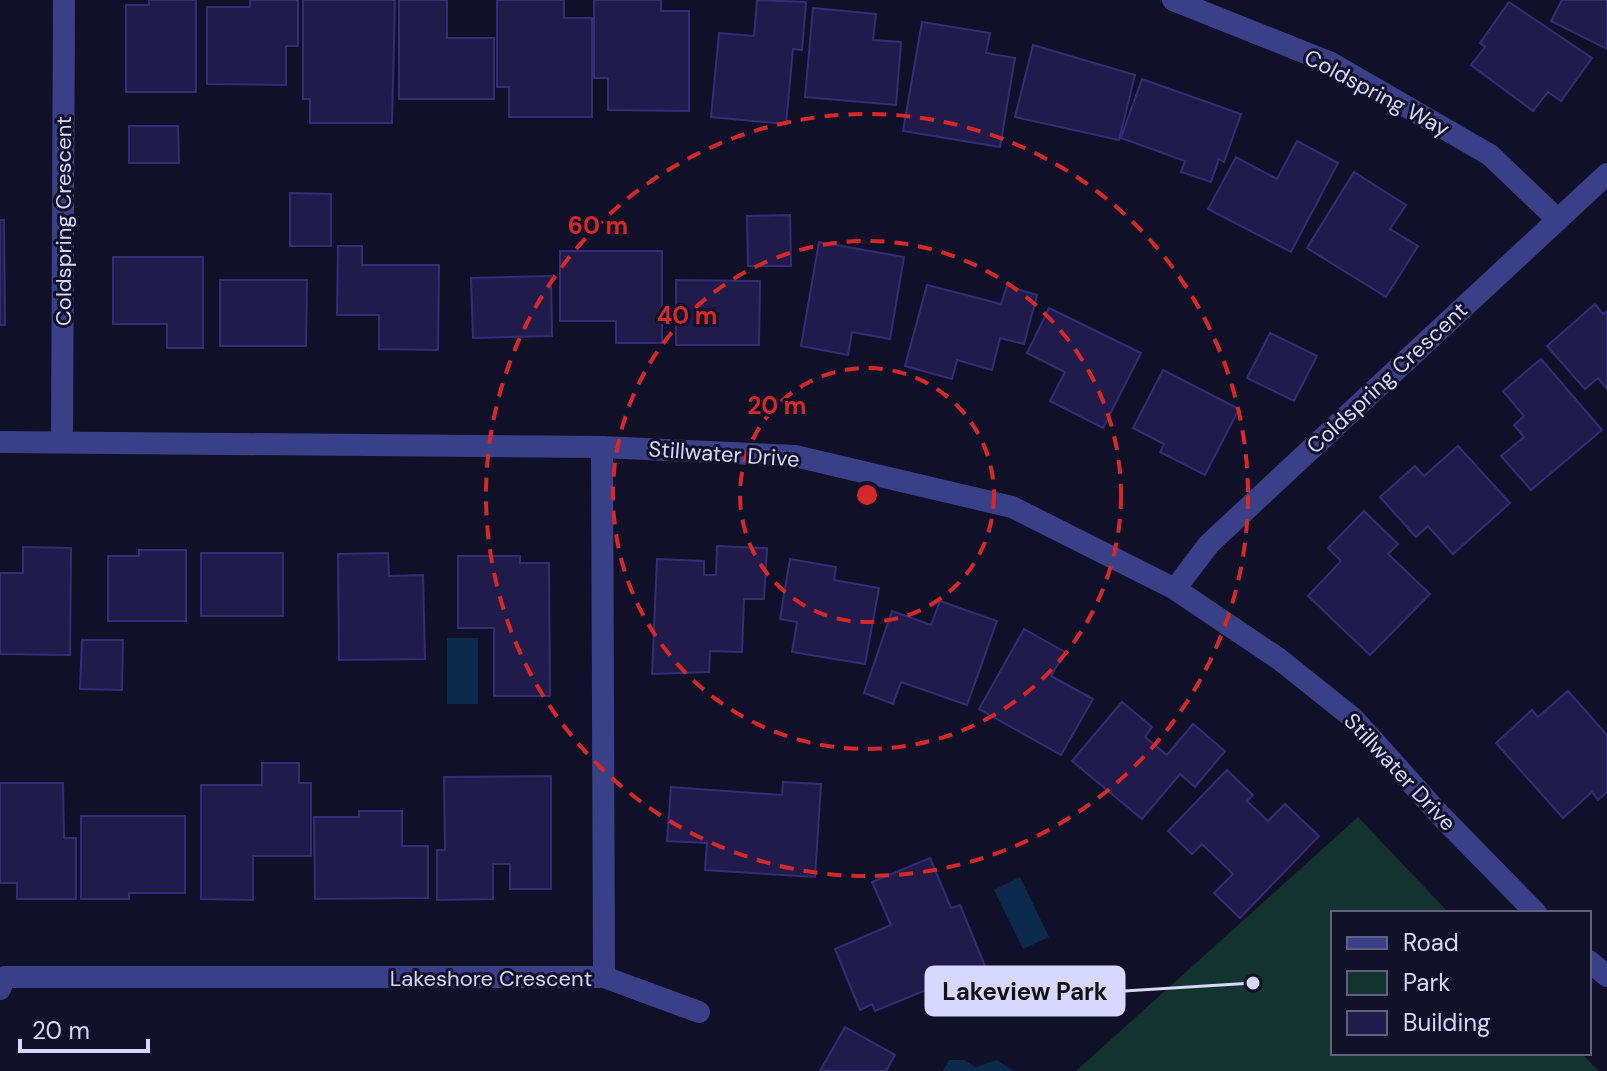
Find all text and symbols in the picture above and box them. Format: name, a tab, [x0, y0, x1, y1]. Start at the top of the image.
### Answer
street label: Coldspring Way	[1299, 42, 1455, 144]
street label: Coldspring Crescent	[49, 116, 78, 326]
text: 60 m	[568, 210, 628, 241]
street label: Coldspring Crescent	[1300, 296, 1474, 460]
text: 40 m	[657, 300, 717, 331]
text: 20 m	[748, 390, 806, 421]
street label: Stillwater Drive	[647, 434, 801, 474]
centre of rings	[853, 481, 881, 509]
street label: Stillwater Drive	[1338, 707, 1462, 837]
legend	[1331, 911, 1591, 1055]
text: Road	[1403, 927, 1459, 958]
street label: Lakeshore Crescent	[390, 964, 592, 993]
callout: Lakeview Park	[926, 967, 1124, 1015]
text: Park	[1403, 967, 1450, 998]
text: Lakeview Park	[942, 976, 1108, 1007]
scale bar	[20, 1003, 148, 1053]
text: Building	[1403, 1007, 1490, 1038]
text: 20 m	[32, 1015, 90, 1046]

